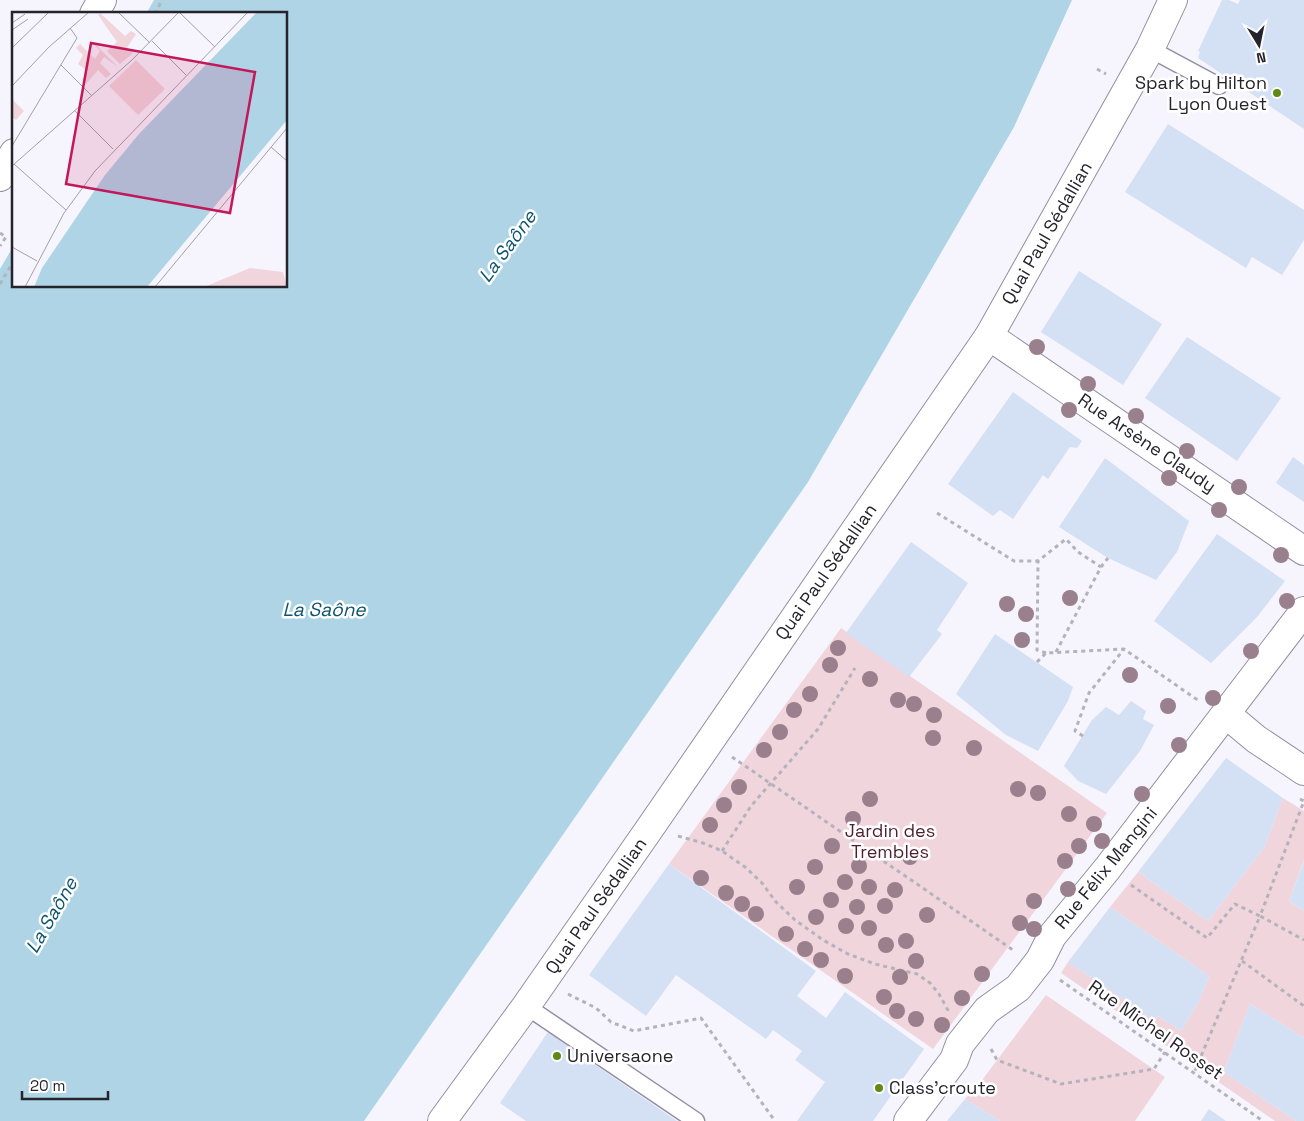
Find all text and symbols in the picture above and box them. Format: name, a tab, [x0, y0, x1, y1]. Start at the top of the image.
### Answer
inset map	[12, 12, 288, 288]
north arrow	[1234, 20, 1284, 70]
text: N	[1255, 48, 1267, 67]
place label: Spark by Hilton Lyon Ouest	[1135, 71, 1267, 115]
marker: Spark by Hilton Lyon Ouest	[1271, 87, 1283, 99]
street label: Quai Paul Sédallian	[996, 157, 1097, 308]
water label: La Saône	[473, 205, 542, 287]
street label: Rue Arsène Claudy	[1074, 388, 1221, 497]
street label: Quai Paul Sédallian	[770, 499, 881, 644]
water label: La Saône	[282, 597, 366, 622]
street label: Rue Félix Mangini	[1049, 802, 1162, 933]
park label: Jardin des Trembles	[845, 819, 935, 863]
street label: Quai Paul Sédallian	[540, 833, 651, 978]
water label: La Saône	[20, 872, 83, 957]
street label: Rue Michel Rosset	[1084, 975, 1228, 1085]
place label: Universaone	[567, 1044, 673, 1067]
marker: Universaone	[551, 1050, 563, 1062]
scale bar	[22, 1068, 109, 1100]
text: 20 m	[30, 1076, 65, 1095]
place label: Class'croute	[889, 1076, 996, 1099]
marker: Class'croute	[873, 1082, 885, 1094]

